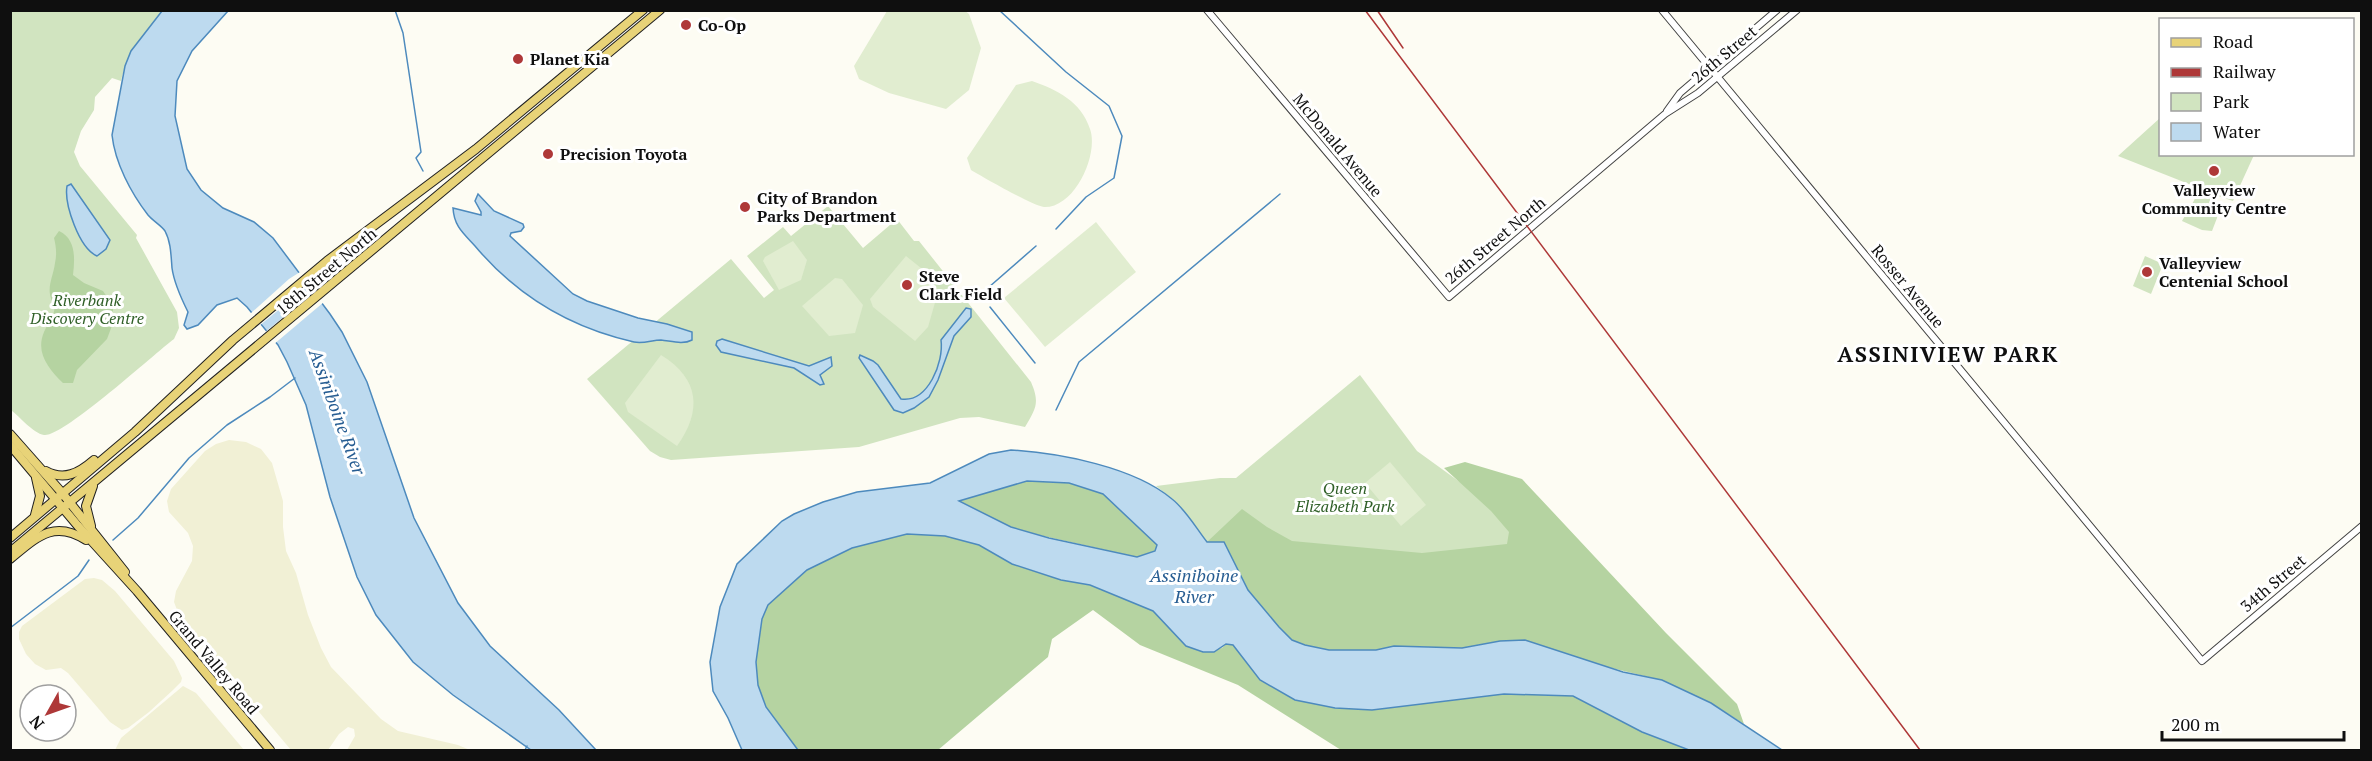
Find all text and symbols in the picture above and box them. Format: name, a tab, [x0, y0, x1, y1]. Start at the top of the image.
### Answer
place label: Co-Op	[698, 14, 746, 36]
marker: Co-Op	[679, 18, 693, 32]
legend	[2159, 18, 2354, 156]
street label: 26th Street	[1687, 20, 1761, 88]
text: Road	[2213, 29, 2253, 53]
place label: Planet Kia	[530, 48, 610, 70]
marker: Planet Kia	[511, 52, 525, 66]
text: Railway	[2213, 59, 2277, 83]
street label: McDonald Avenue	[1288, 89, 1388, 201]
text: Park	[2213, 89, 2250, 113]
text: Water	[2213, 119, 2260, 143]
place label: Precision Toyota	[560, 143, 687, 165]
marker: Precision Toyota	[541, 147, 555, 161]
marker: Valleyview Community Centre	[2207, 164, 2221, 178]
place label: Valleyview Community Centre	[2142, 179, 2287, 219]
place label: City of Brandon Parks Department	[757, 187, 897, 227]
street label: 26th Street North	[1440, 191, 1550, 289]
marker: City of Brandon Parks Department	[738, 200, 752, 214]
street label: 18th Street North	[271, 222, 381, 320]
street label: Rosser Avenue	[1867, 240, 1949, 332]
place label: Valleyview Centenial School	[2159, 252, 2288, 292]
place label: Steve Clark Field	[919, 265, 1003, 305]
marker: Valleyview Centenial School	[2140, 265, 2154, 279]
marker: Steve Clark Field	[900, 278, 914, 292]
park label: Riverbank Discovery Centre	[29, 289, 144, 329]
district label: ASSINIVIEW PARK	[1837, 339, 2059, 368]
water label: Assiniboine River	[304, 345, 372, 479]
park label: Queen Elizabeth Park	[1295, 477, 1395, 517]
street label: 34th Street	[2236, 549, 2310, 617]
water label: Assiniboine River	[1149, 563, 1238, 608]
street label: Grand Valley Road	[164, 605, 264, 719]
north arrow	[18, 683, 78, 743]
scale bar	[2162, 704, 2344, 742]
text: N	[24, 711, 49, 734]
text: 200 m	[2171, 712, 2220, 736]

